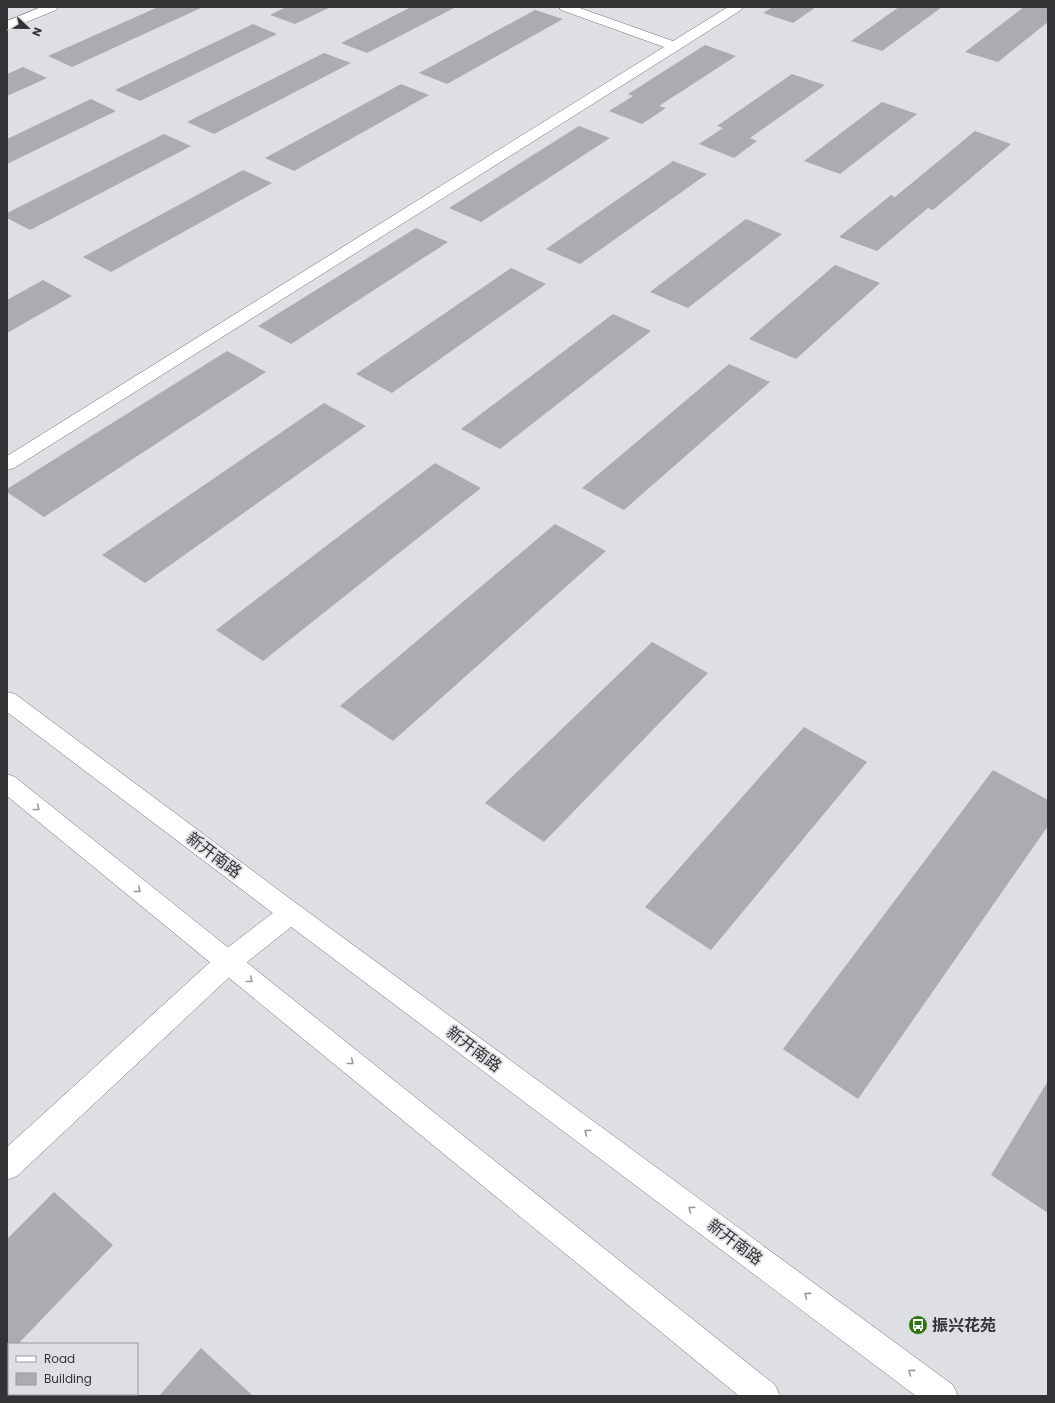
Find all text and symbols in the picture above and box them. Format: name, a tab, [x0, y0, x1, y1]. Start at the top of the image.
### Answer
north arrow	[8, 8, 48, 48]
text: N	[28, 25, 46, 39]
one-way arrow	[33, 803, 40, 810]
street label: 新开南路	[182, 827, 246, 883]
one-way arrow	[134, 885, 141, 892]
one-way arrow	[246, 976, 253, 983]
street label: 新开南路	[442, 1021, 506, 1077]
one-way arrow	[347, 1058, 354, 1065]
one-way arrow	[584, 1130, 591, 1137]
one-way arrow	[689, 1207, 696, 1214]
street label: 新开南路	[703, 1214, 767, 1270]
one-way arrow	[804, 1292, 811, 1300]
bus stop icon: 振兴花苑	[907, 1314, 929, 1336]
place label: 振兴花苑	[932, 1314, 996, 1337]
legend	[8, 1343, 138, 1395]
text: Road	[44, 1350, 75, 1367]
text: Building	[44, 1370, 92, 1387]
one-way arrow	[909, 1370, 916, 1377]

